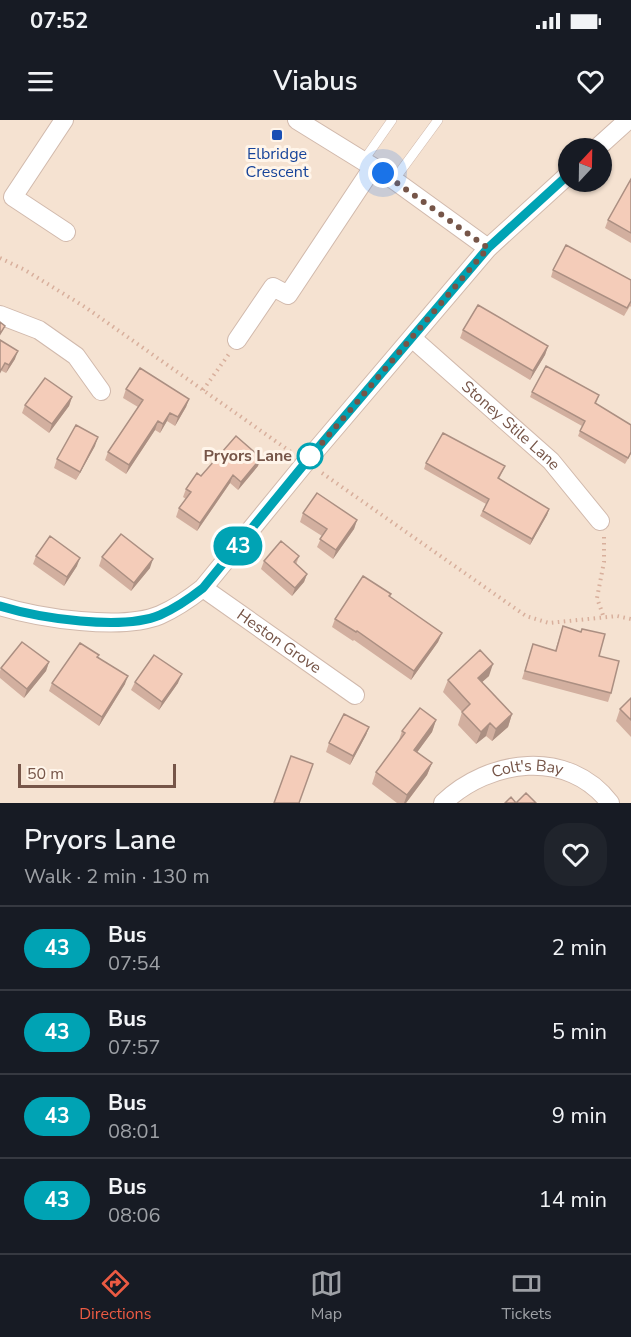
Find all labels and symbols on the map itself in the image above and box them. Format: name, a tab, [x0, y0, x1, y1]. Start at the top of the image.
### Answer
marker: Elbridge Crescent	[270, 128, 284, 142]
north arrow	[558, 138, 612, 192]
place label: Elbridge Crescent	[245, 143, 309, 183]
your location	[368, 158, 398, 188]
street label: Stoney Stile Lane	[457, 376, 565, 475]
marker: Pryors Lane	[297, 443, 323, 469]
place label: Pryors Lane	[203, 445, 292, 467]
line badge: 43	[211, 526, 265, 566]
street label: Heston Grove	[232, 604, 326, 679]
street label: Colt's Bay	[489, 755, 567, 783]
scale bar	[18, 761, 176, 788]

